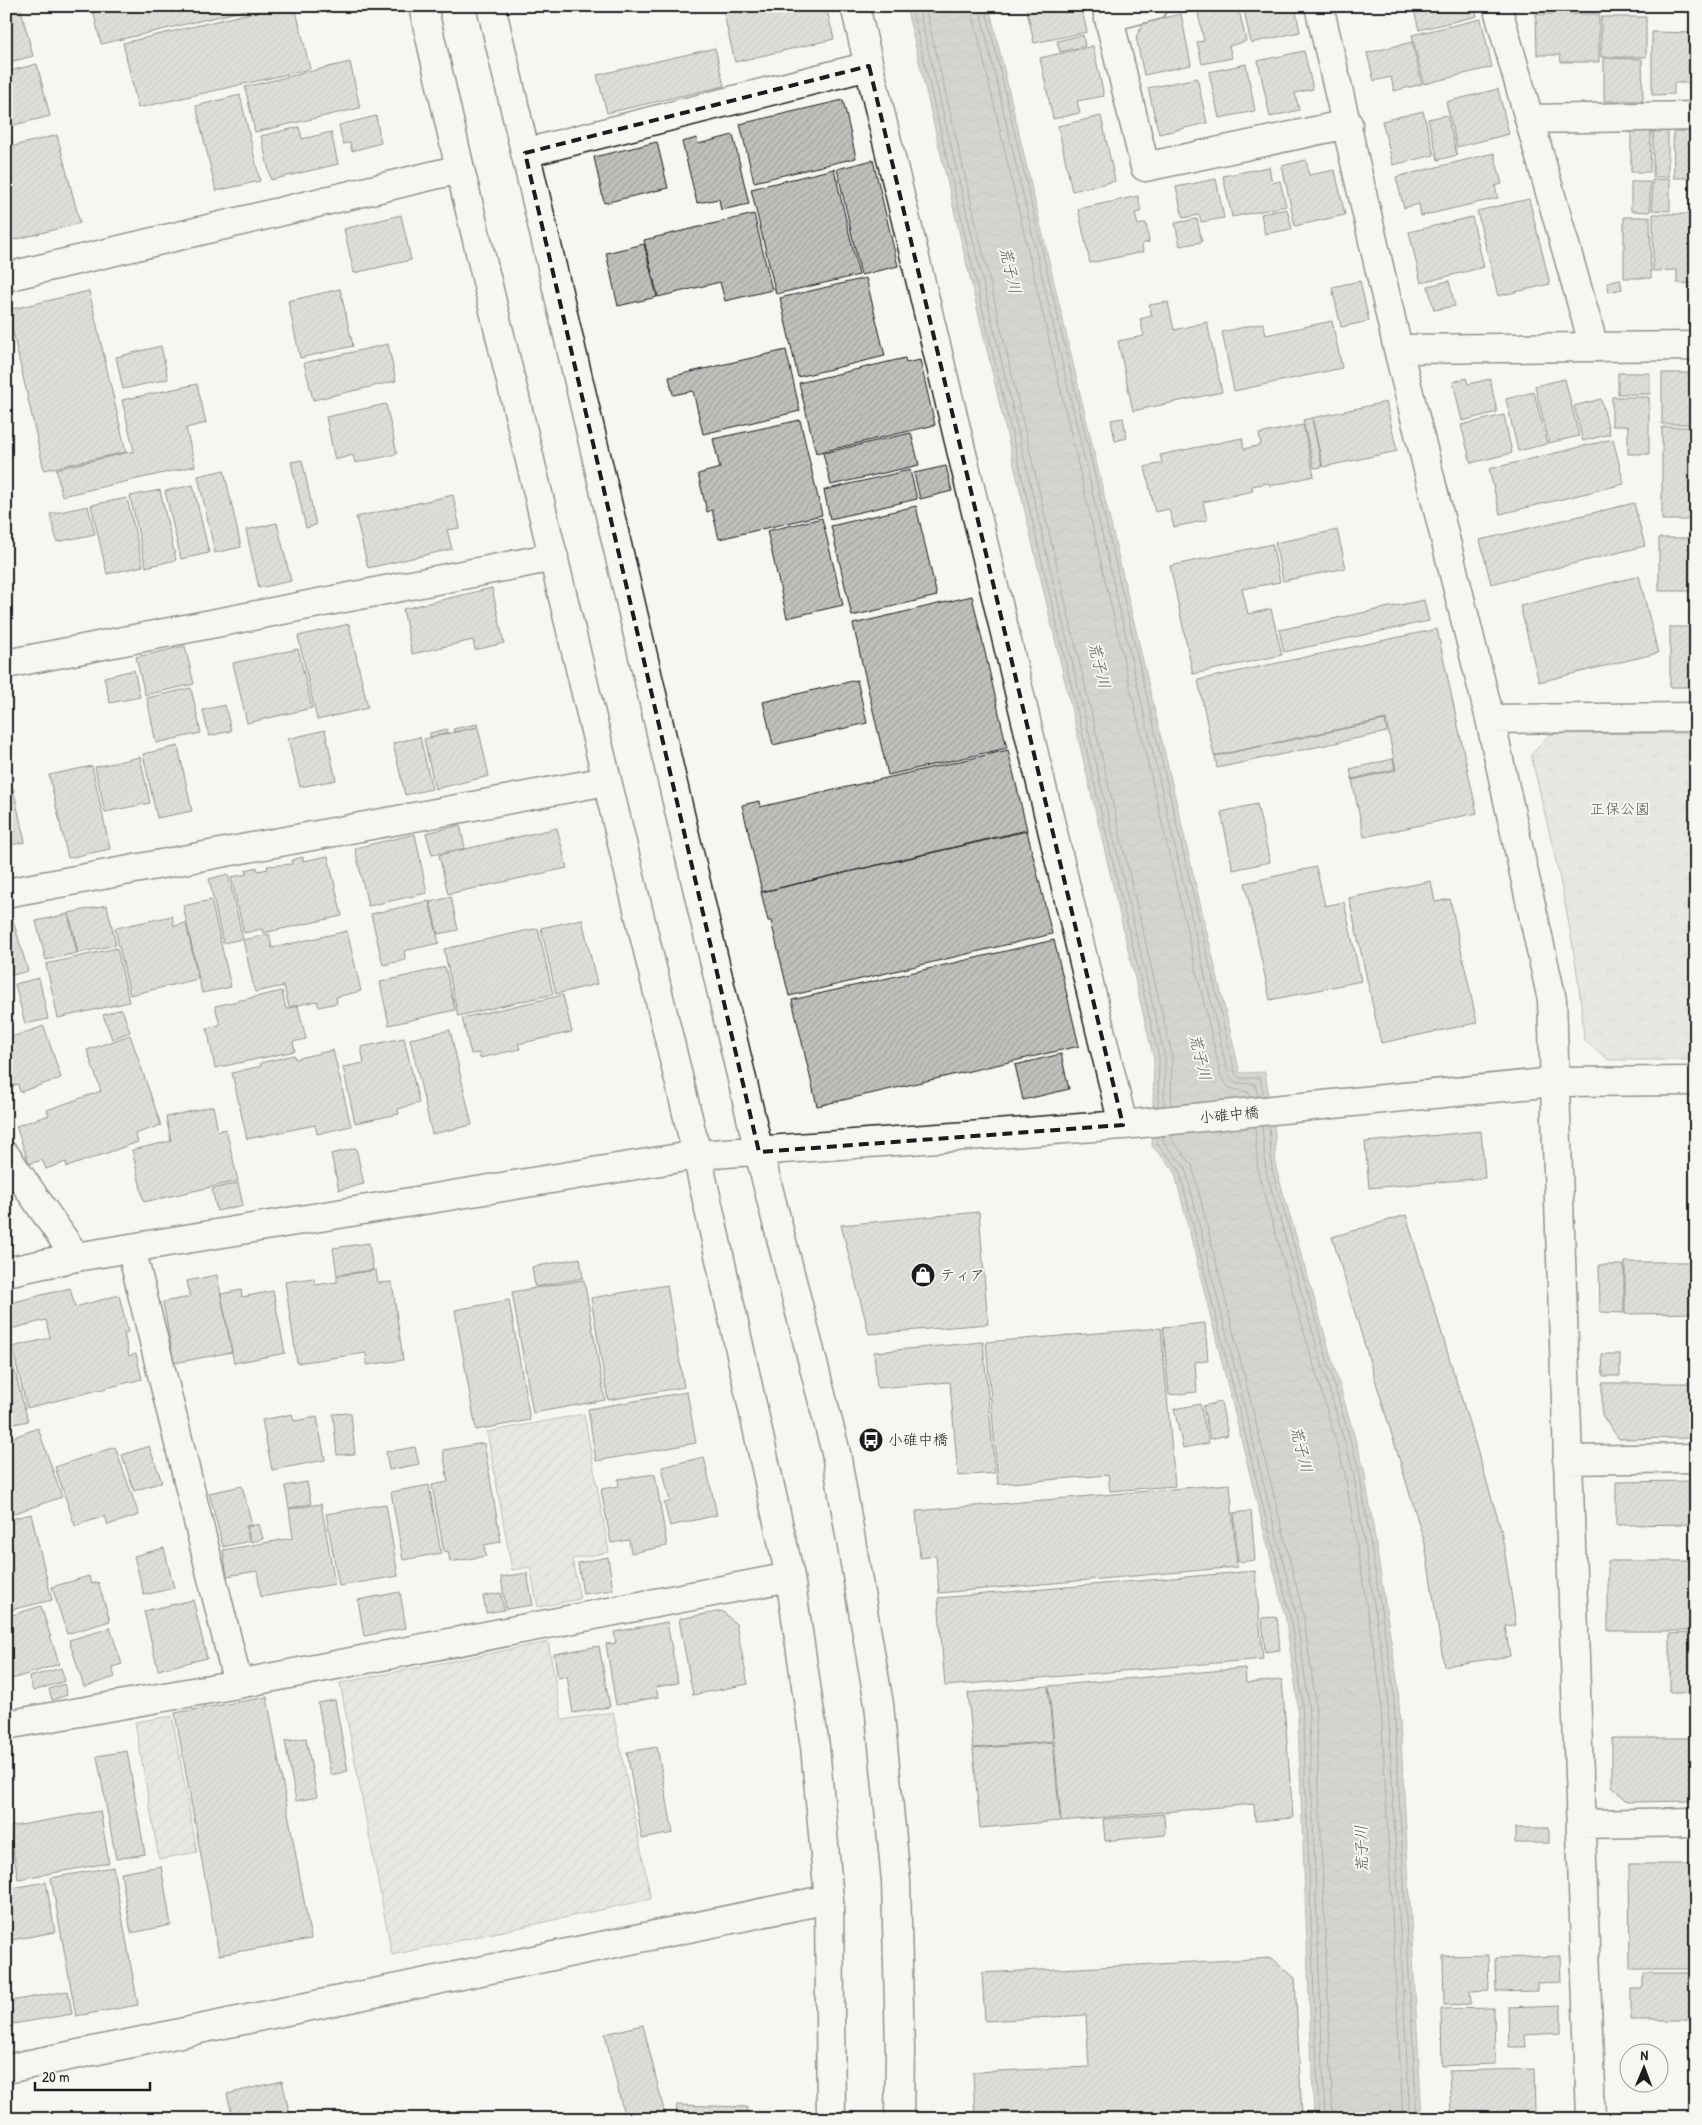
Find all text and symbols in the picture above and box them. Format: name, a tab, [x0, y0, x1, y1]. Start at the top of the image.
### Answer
water label: 荒子川	[995, 244, 1027, 296]
water label: 荒子川	[1084, 639, 1116, 691]
park label: 正保公園	[1590, 798, 1650, 819]
water label: 荒子川	[1185, 1031, 1217, 1083]
street label: 小碓中橋	[1198, 1101, 1260, 1128]
shop icon: ティア	[910, 1262, 936, 1288]
place label: ティア	[940, 1264, 985, 1285]
water label: 荒子川	[1286, 1423, 1318, 1475]
bus stop icon: 小碓中橋	[858, 1427, 884, 1453]
place label: 小碓中橋	[888, 1429, 948, 1450]
water label: 荒子川	[1349, 1825, 1373, 1873]
north arrow	[1620, 2042, 1670, 2092]
text: N	[1640, 2045, 1649, 2064]
scale bar	[35, 2060, 150, 2092]
text: 20 m	[42, 2066, 69, 2087]

